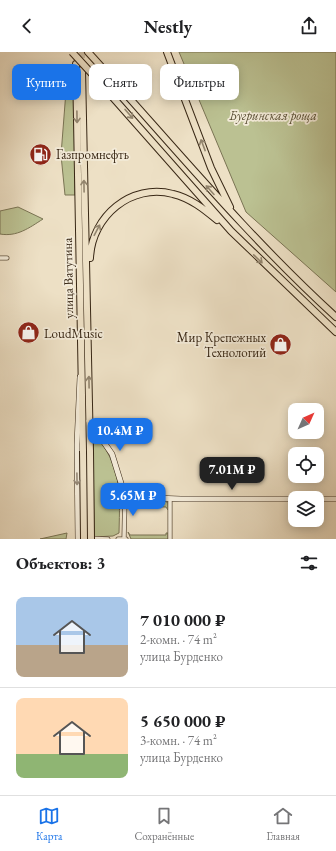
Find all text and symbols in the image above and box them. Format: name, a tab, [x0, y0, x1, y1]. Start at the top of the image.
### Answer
icon: back	[16, 15, 38, 37]
text: Nestly	[144, 15, 192, 38]
icon: share	[298, 15, 320, 37]
chip: Купить	[12, 64, 81, 100]
chip: Снять	[89, 64, 152, 100]
chip: Фильтры	[160, 64, 239, 100]
park label: Бугринская роща	[228, 107, 317, 124]
one-way arrow	[124, 109, 133, 120]
one-way arrow	[73, 110, 80, 123]
one-way arrow	[198, 140, 206, 152]
fuel station icon: Газпромнефть	[27, 141, 53, 167]
place label: Газпромнефть	[56, 146, 129, 163]
one-way arrow	[80, 180, 88, 193]
one-way arrow	[206, 185, 215, 195]
one-way arrow	[94, 224, 102, 236]
street label: улица Ватутина	[59, 237, 77, 319]
one-way arrow	[253, 254, 263, 264]
shop icon: LoudMusic	[16, 320, 42, 346]
place label: LoudMusic	[44, 325, 103, 342]
place label: Мир Крепежных Технологий	[177, 329, 266, 361]
shop icon: Мир Крепежных Технологий	[268, 331, 294, 357]
one-way arrow	[85, 376, 93, 389]
north arrow	[288, 403, 324, 439]
map controls	[288, 403, 324, 527]
pin: 10.4M ₽	[83, 418, 157, 452]
text: 10.4M ₽	[97, 422, 143, 439]
button: locate	[288, 447, 324, 483]
pin: 7.01M ₽	[195, 457, 269, 491]
text: 7.01M ₽	[209, 461, 255, 478]
one-way arrow	[73, 472, 81, 485]
pin: 5.65M ₽	[96, 483, 170, 517]
text: 5.65M ₽	[110, 487, 156, 504]
button: layers	[288, 491, 324, 527]
text: Объектов: 3	[16, 552, 106, 574]
icon: filters	[298, 552, 320, 574]
text: 7 010 000 ₽	[140, 609, 226, 631]
icon: home	[48, 613, 96, 661]
text: 2-комн. · 74 m²	[140, 631, 217, 648]
text: улица Бурденко	[140, 648, 223, 665]
text: 5 650 000 ₽	[140, 710, 226, 732]
icon: home	[48, 714, 96, 762]
text: 3-комн. · 74 m²	[140, 732, 217, 749]
text: улица Бурденко	[140, 749, 223, 766]
tab: Карта	[36, 805, 62, 843]
tab: Сохранённые	[134, 805, 194, 843]
tab: Главная	[266, 805, 300, 843]

